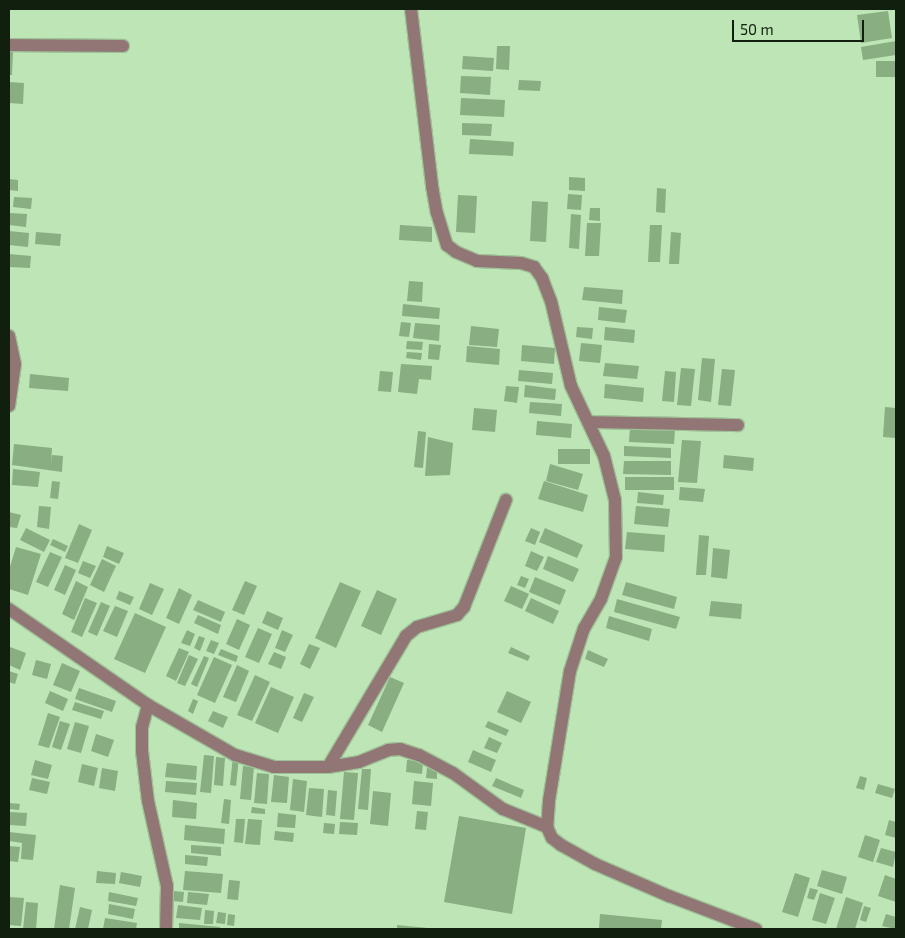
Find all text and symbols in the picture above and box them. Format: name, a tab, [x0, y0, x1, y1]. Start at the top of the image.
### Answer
scale bar	[735, 10, 868, 42]
text: 50 m	[740, 20, 774, 38]

